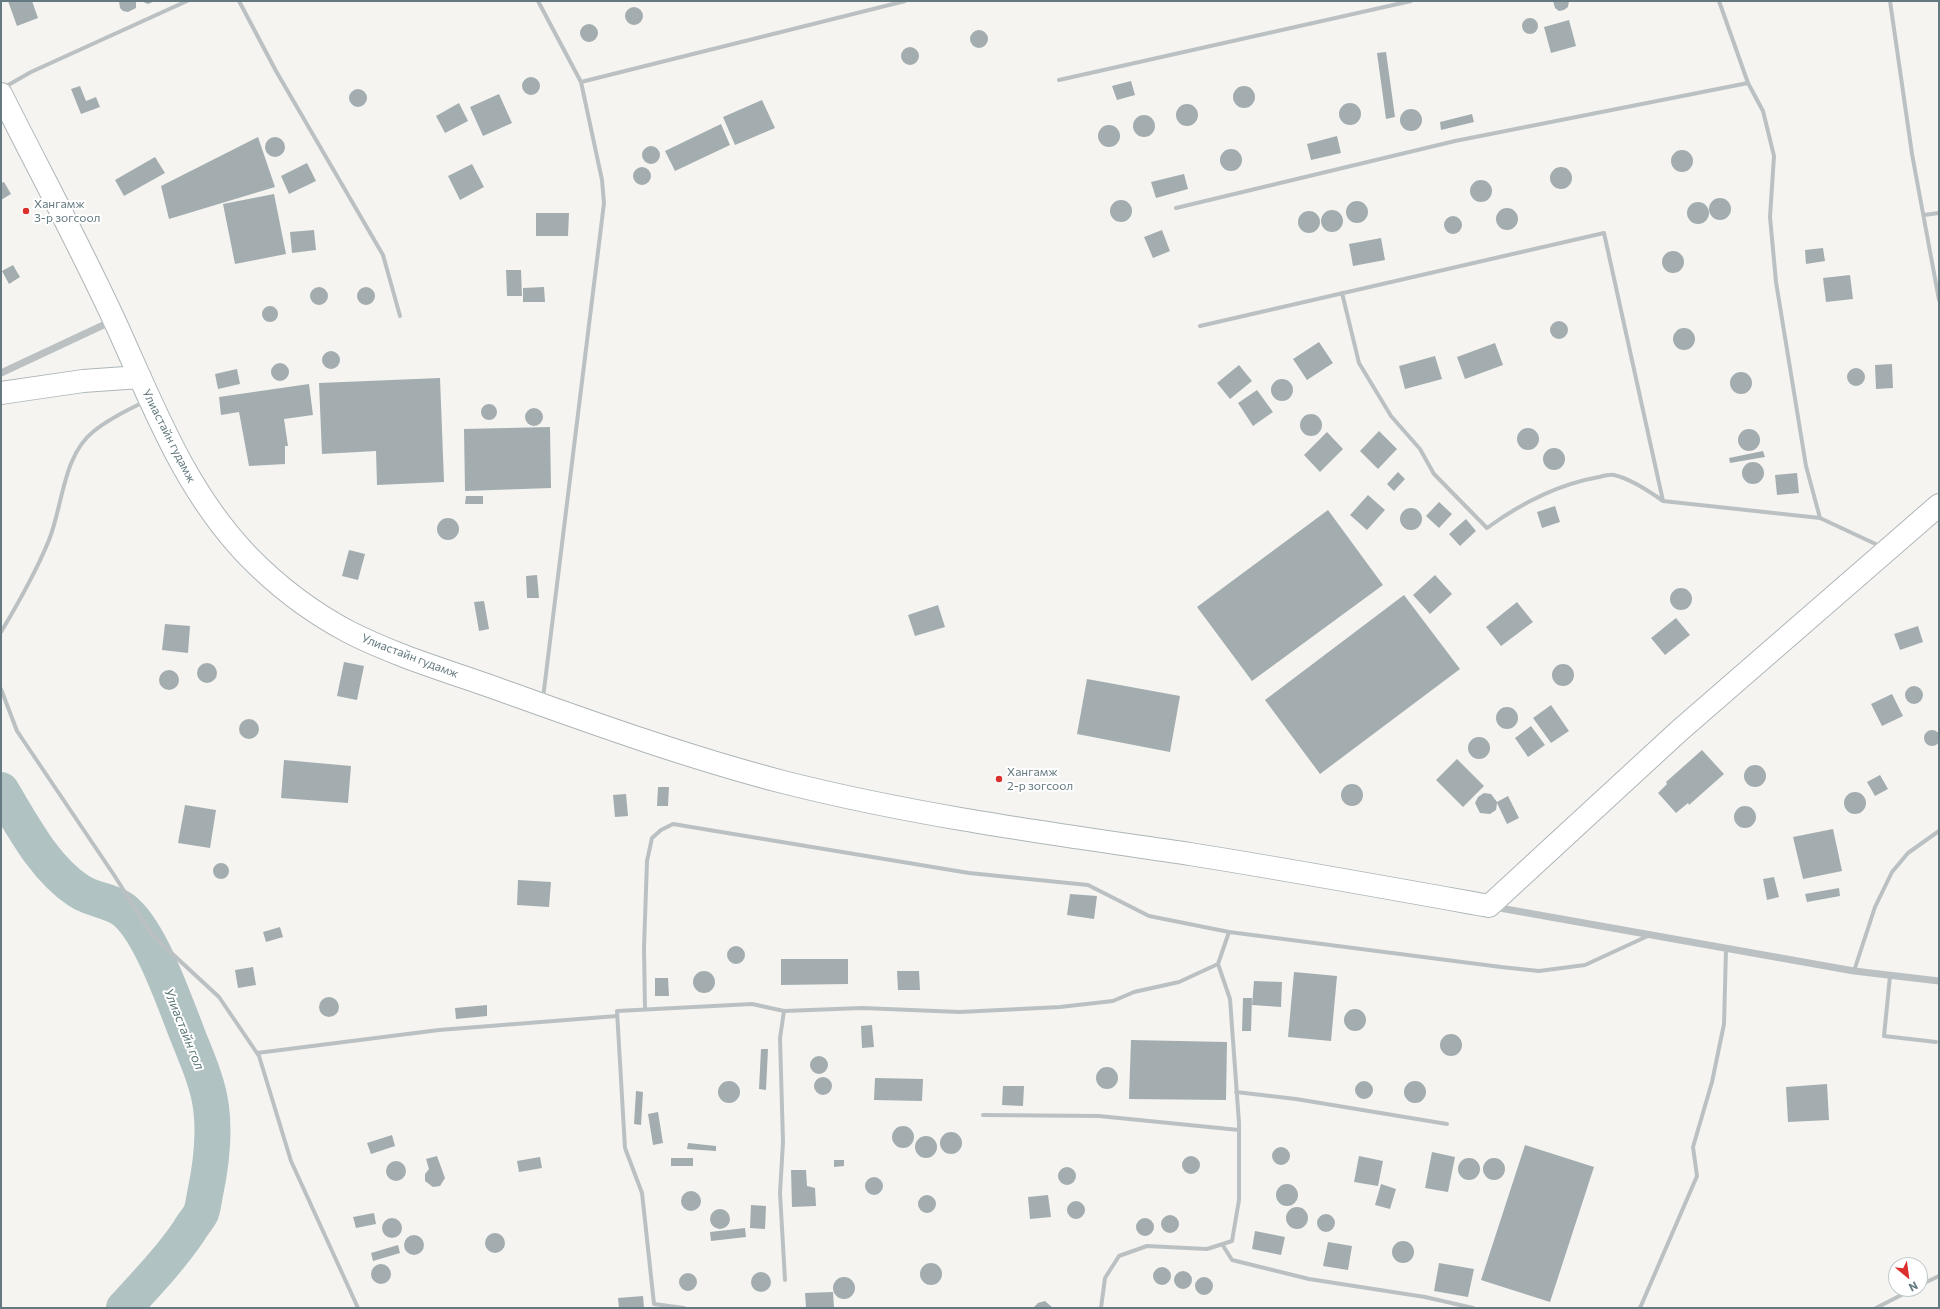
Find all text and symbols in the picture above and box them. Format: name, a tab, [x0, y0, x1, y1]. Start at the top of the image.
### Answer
place label: Хангамж 3-р зогсоол	[34, 197, 100, 225]
marker: Хангамж 3-р зогсоол	[21, 206, 31, 216]
street label: Улиастайн гудамж	[139, 387, 199, 485]
street label: Улиастайн гудамж	[359, 631, 461, 681]
place label: Хангамж 2-р зогсоол	[1007, 765, 1073, 793]
marker: Хангамж 2-р зогсоол	[994, 774, 1004, 784]
water label: Улиастайн гол	[161, 986, 207, 1072]
north arrow	[1888, 1257, 1928, 1297]
text: N	[1907, 1279, 1920, 1295]

